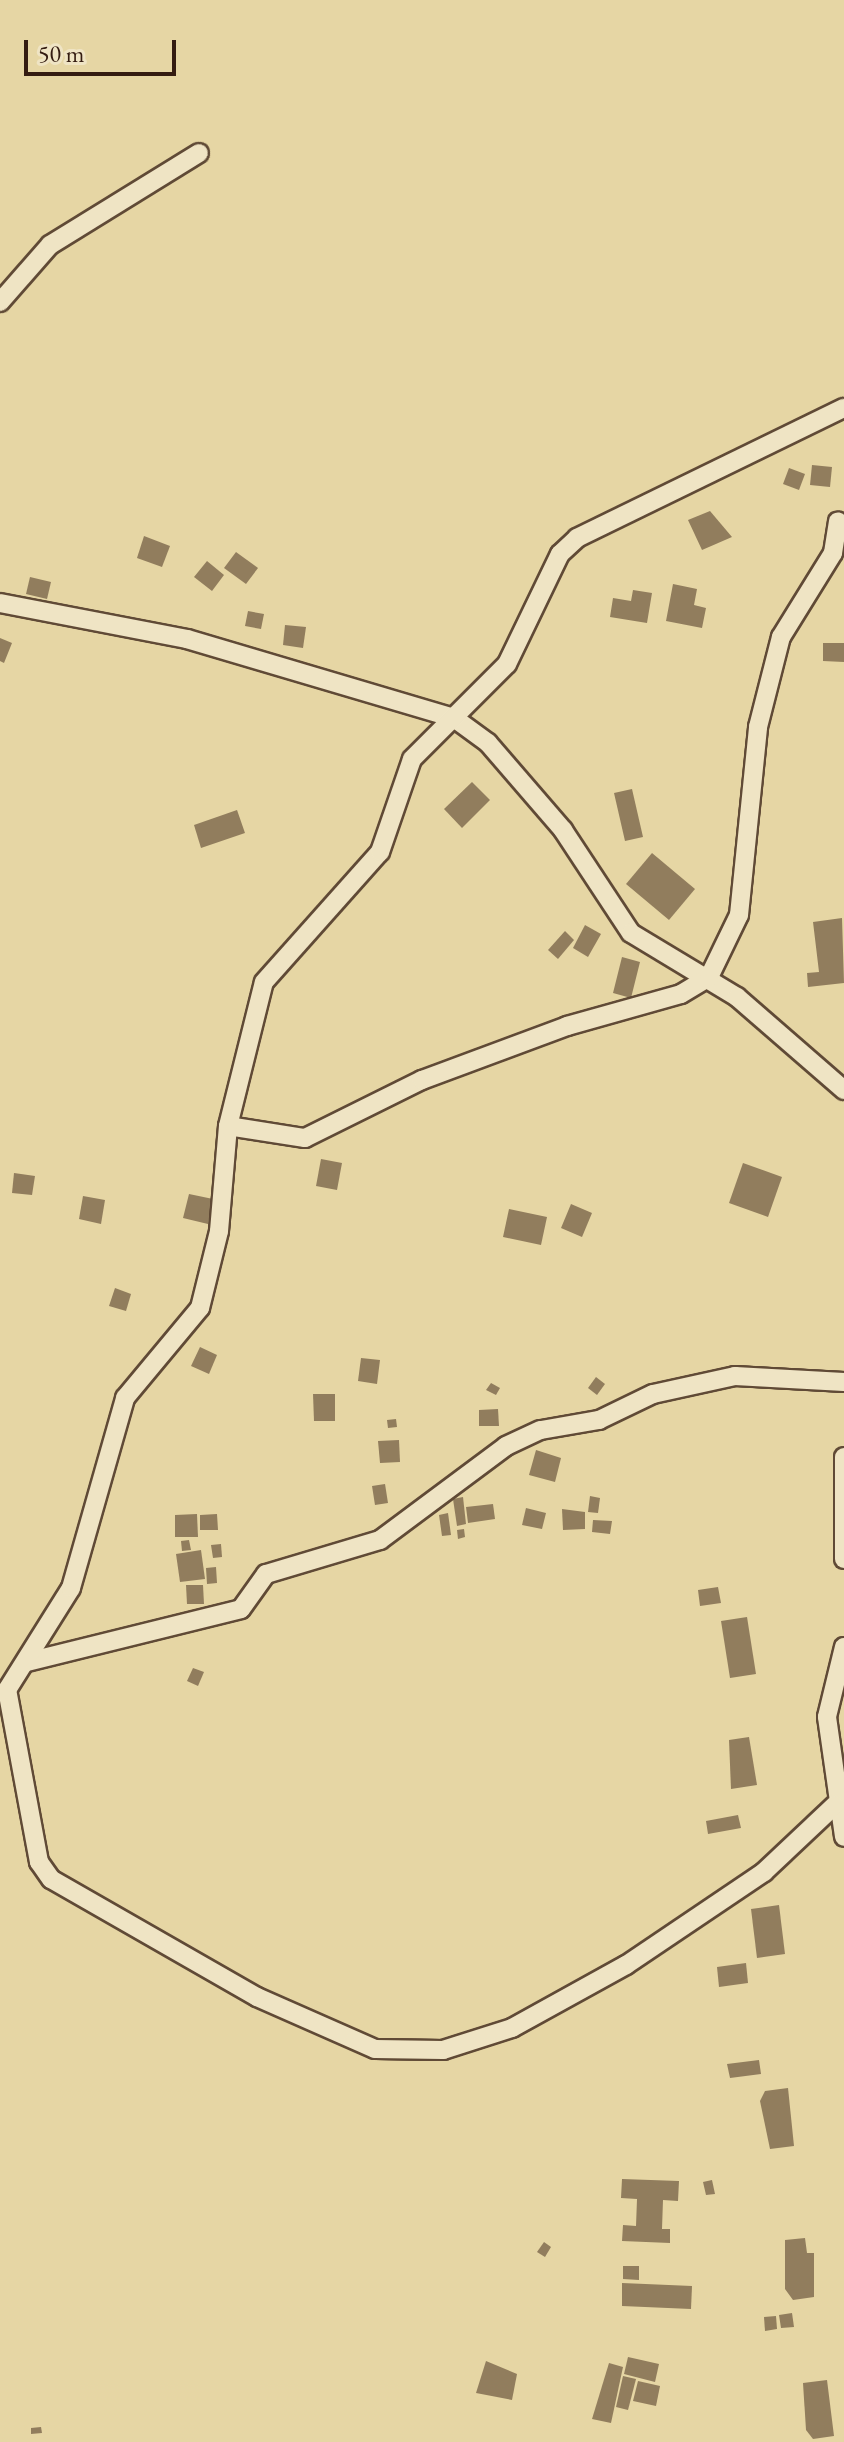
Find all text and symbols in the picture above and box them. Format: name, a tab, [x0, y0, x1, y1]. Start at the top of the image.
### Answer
scale bar	[28, 24, 180, 74]
text: 50 m	[38, 38, 85, 69]

